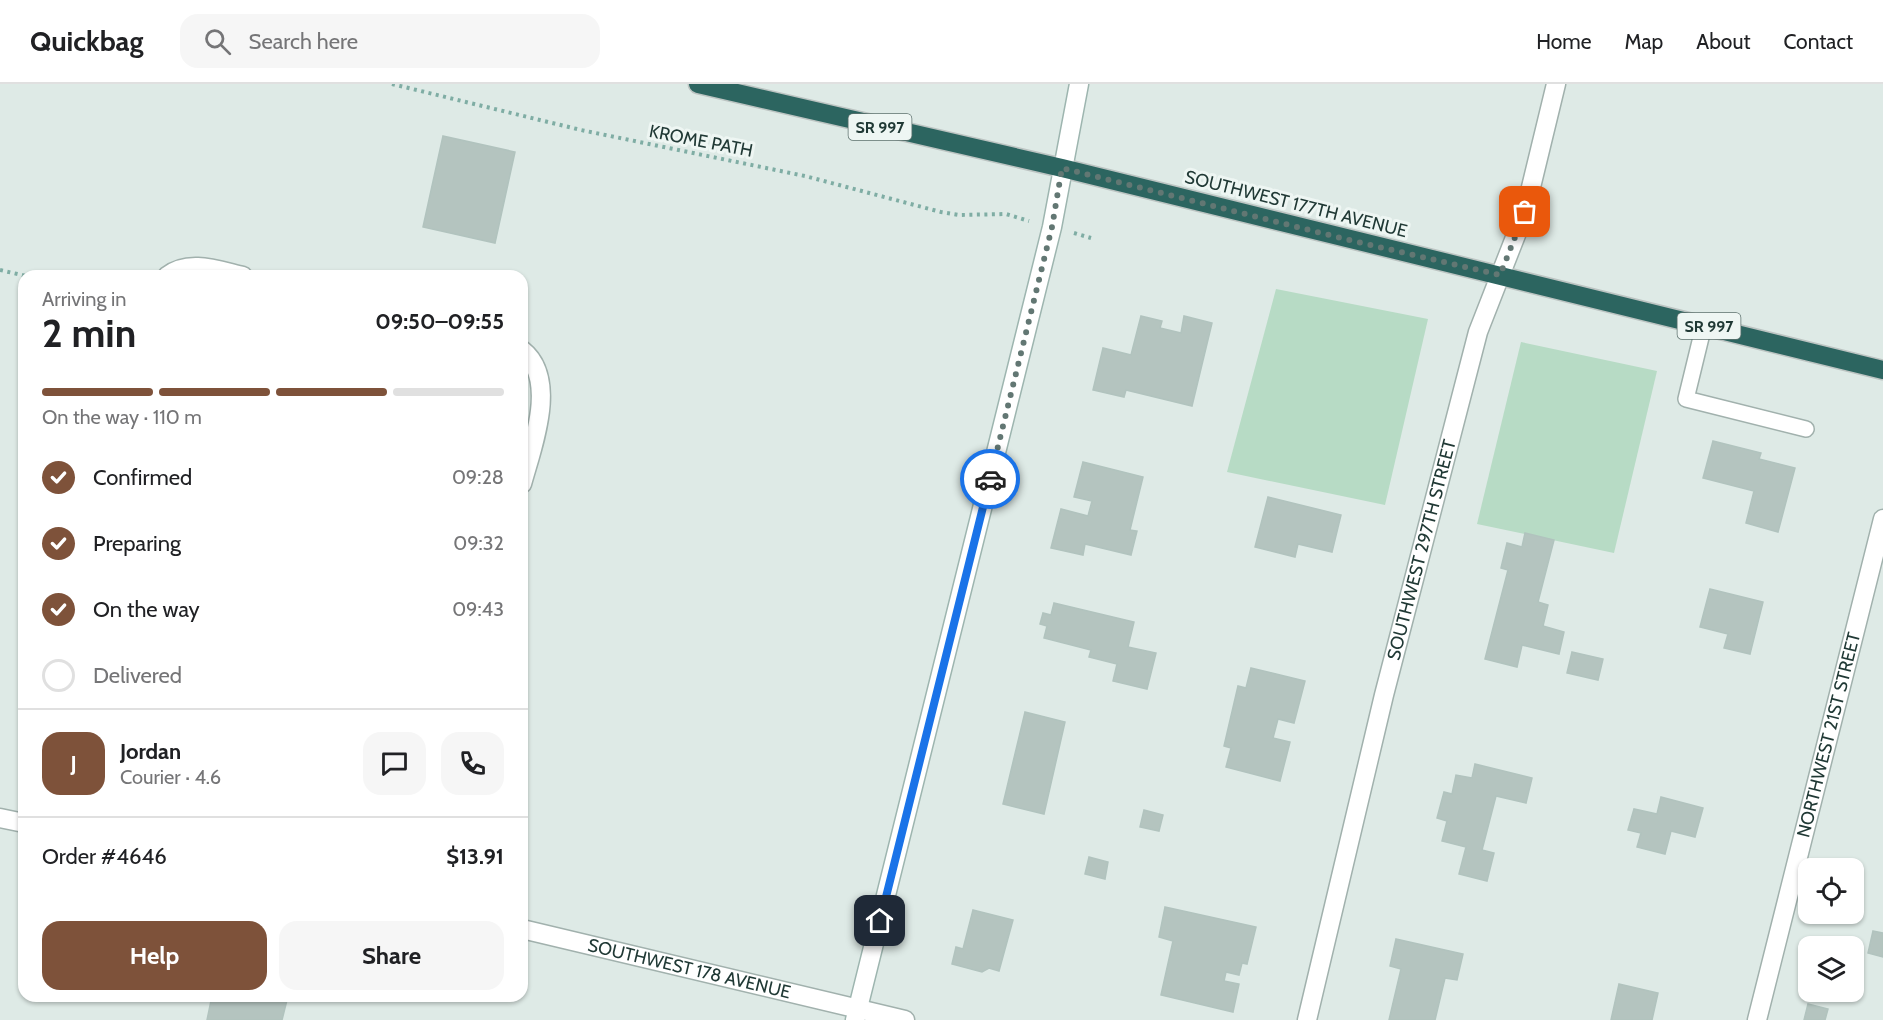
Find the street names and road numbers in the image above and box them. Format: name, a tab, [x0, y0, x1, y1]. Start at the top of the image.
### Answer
road number: SR 997	[848, 114, 912, 140]
street label: KROME PATH	[647, 120, 755, 162]
street label: SOUTHWEST 177TH AVENUE	[1183, 166, 1409, 242]
road number: SR 997	[1678, 313, 1740, 339]
street label: SOUTHWEST 297TH STREET	[1383, 437, 1461, 662]
street label: NORTHWEST 21ST STREET	[1792, 630, 1865, 840]
street label: SOUTHWEST 178 AVENUE	[586, 934, 793, 1003]

